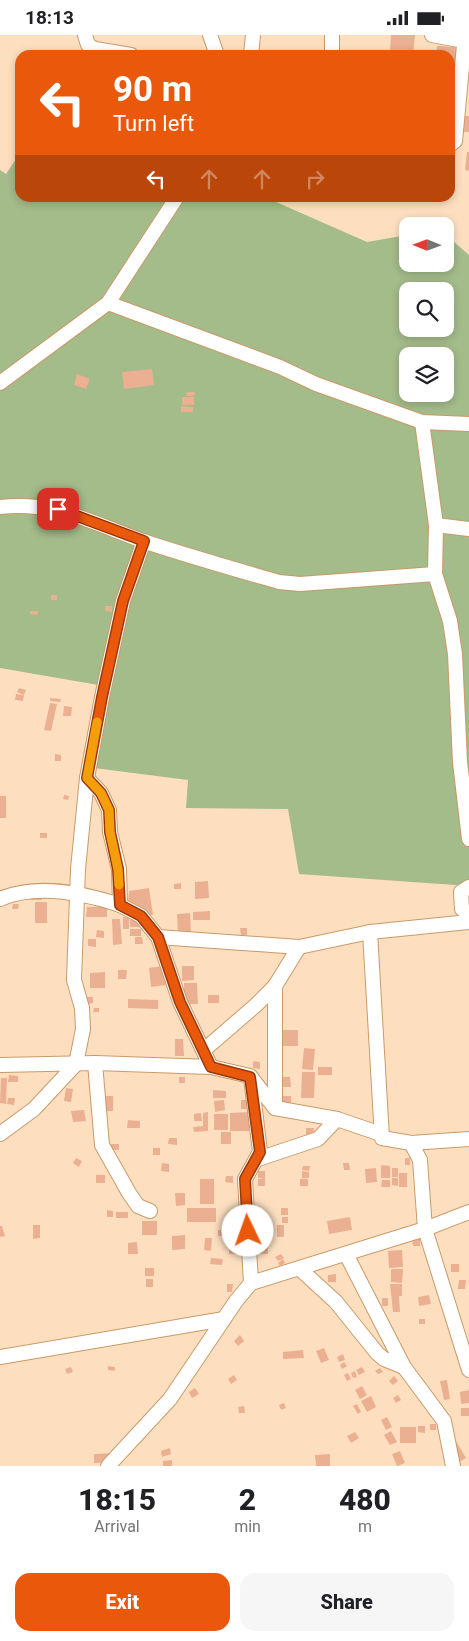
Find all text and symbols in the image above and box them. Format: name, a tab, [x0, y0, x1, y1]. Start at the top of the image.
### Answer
text: 18:13	[25, 6, 74, 29]
text: 90 m	[113, 69, 192, 110]
icon: left	[30, 70, 95, 135]
text: Turn left	[113, 111, 194, 136]
icon: left	[142, 165, 170, 193]
icon: ahead	[195, 165, 223, 193]
icon: ahead	[248, 165, 276, 193]
icon: right	[301, 165, 329, 193]
north arrow	[399, 217, 454, 273]
map controls	[399, 217, 454, 402]
button: search	[399, 282, 454, 337]
button: layers	[399, 347, 454, 402]
pin	[37, 488, 79, 530]
icon: arrive	[44, 495, 72, 523]
position arrow	[221, 1204, 273, 1256]
text: 18:15	[78, 1482, 156, 1517]
text: 2	[239, 1482, 256, 1517]
text: 480	[339, 1482, 391, 1517]
text: Arrival	[94, 1517, 140, 1536]
text: min	[234, 1517, 261, 1536]
text: m	[358, 1517, 372, 1536]
button: Exit	[15, 1573, 230, 1631]
button: Share	[240, 1573, 454, 1631]

